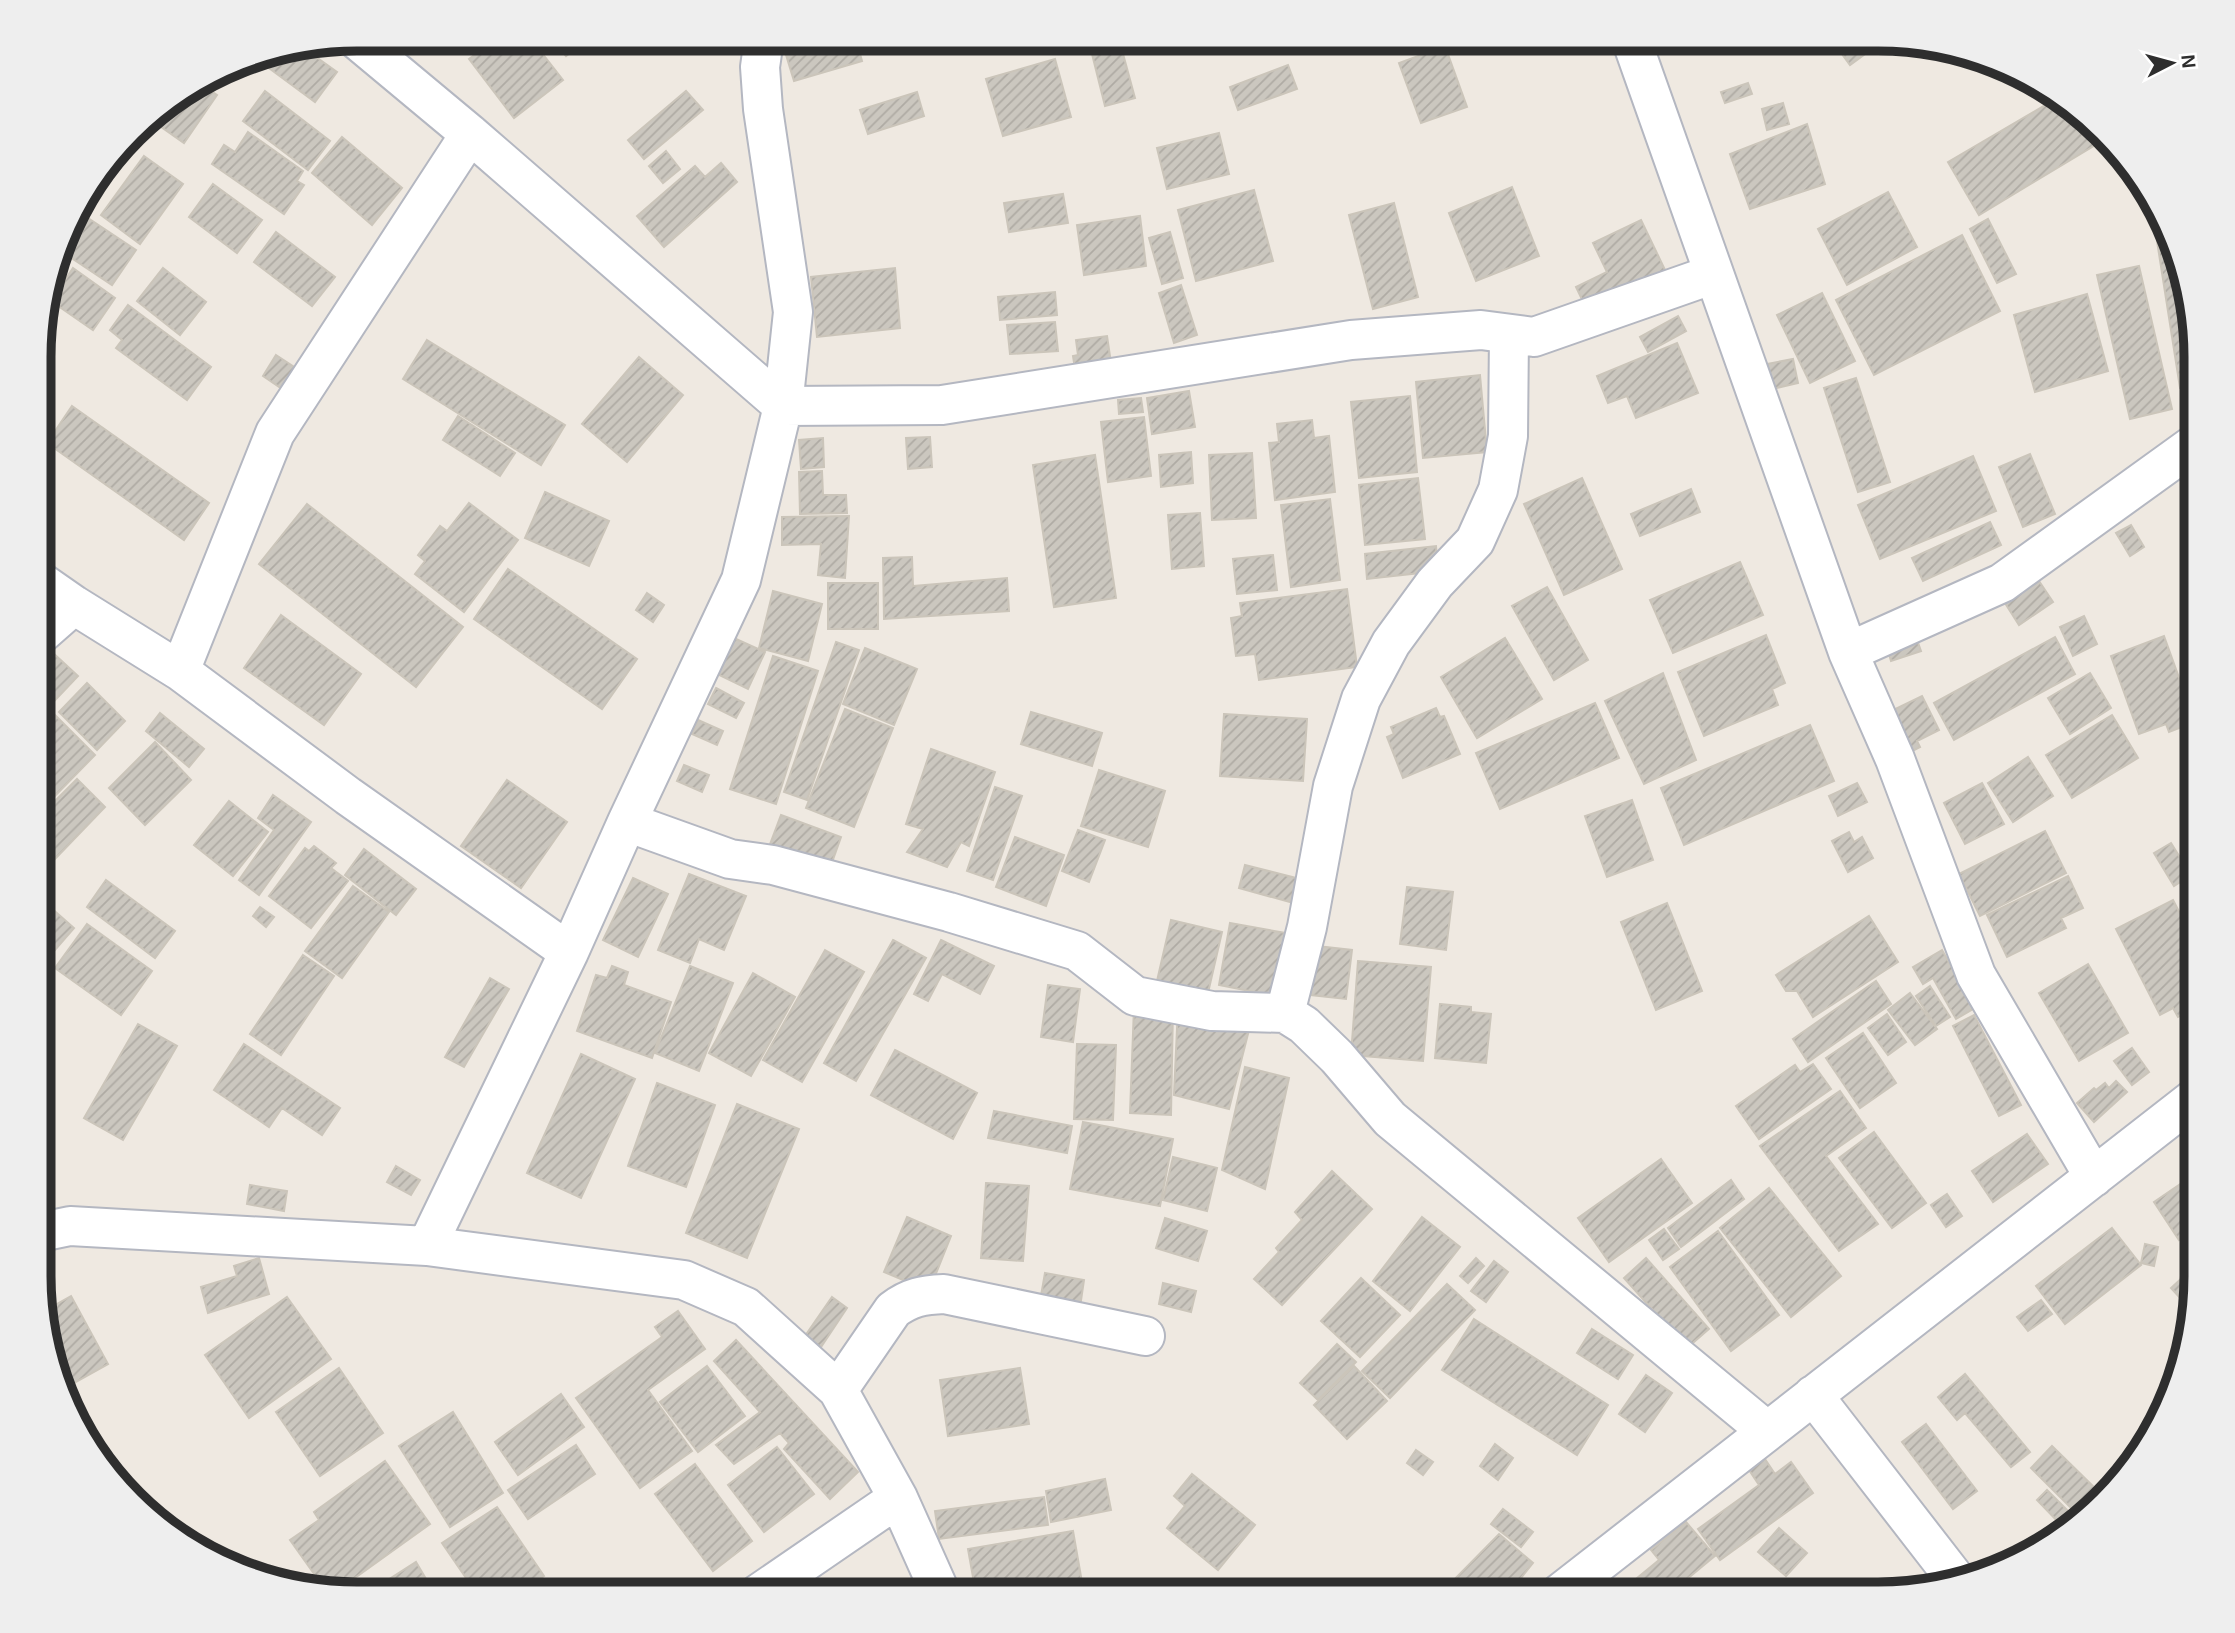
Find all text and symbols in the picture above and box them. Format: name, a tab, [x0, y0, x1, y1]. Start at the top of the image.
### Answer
north arrow	[2137, 28, 2207, 98]
text: N	[2177, 53, 2200, 69]

